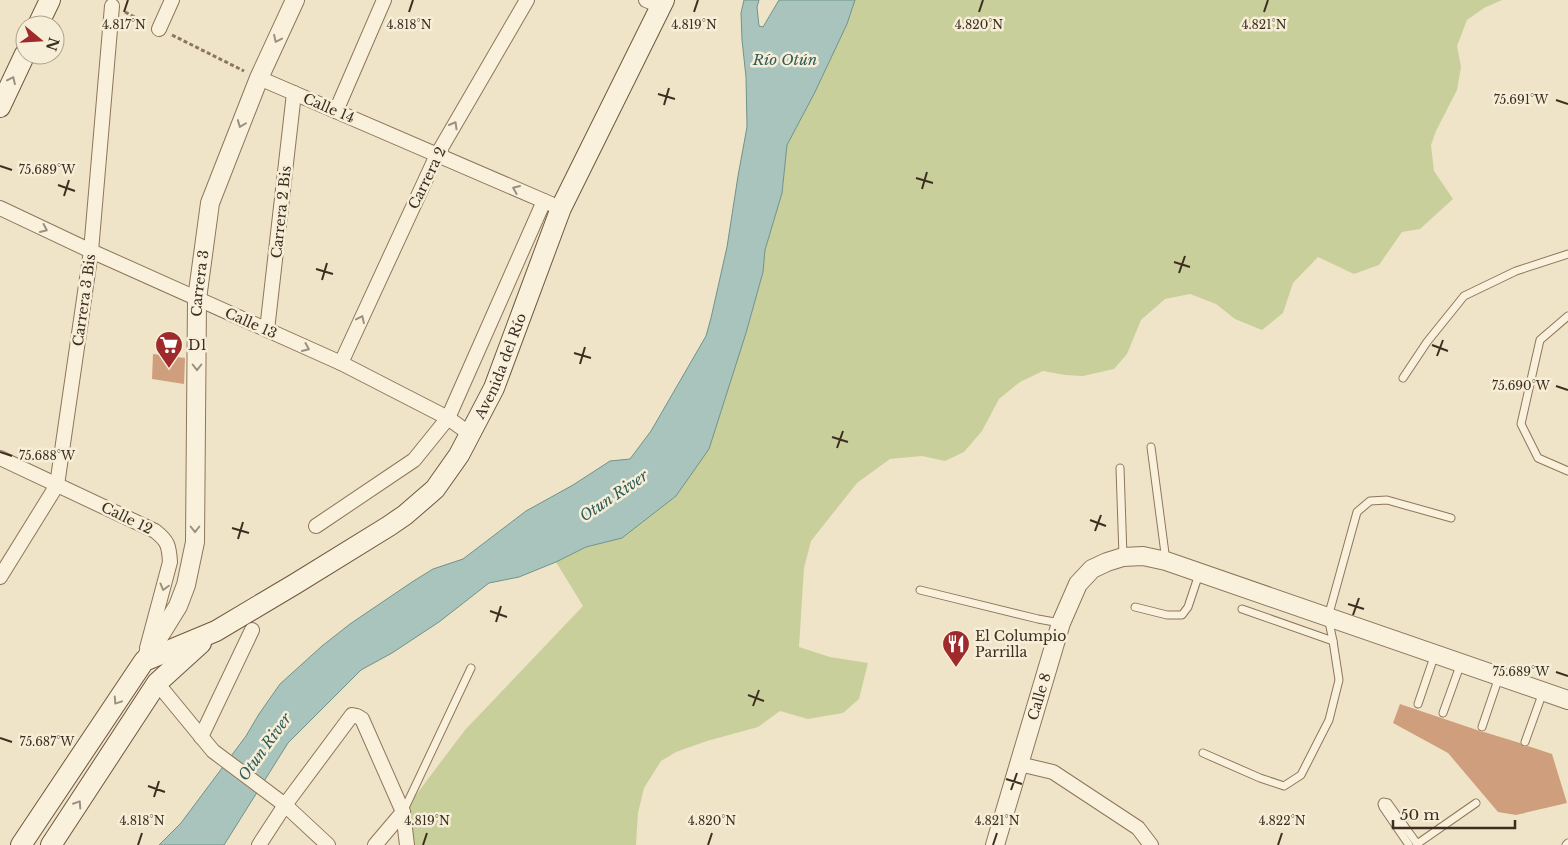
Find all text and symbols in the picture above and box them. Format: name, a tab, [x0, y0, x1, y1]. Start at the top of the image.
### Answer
north arrow	[15, 15, 65, 65]
text: 4.817°N	[102, 17, 146, 32]
text: 4.818°N	[386, 17, 432, 32]
text: 4.819°N	[671, 17, 717, 32]
text: 4.820°N	[955, 17, 1003, 32]
text: 4.821°N	[1241, 17, 1287, 32]
one-way arrow	[273, 34, 283, 43]
text: N	[42, 35, 63, 53]
water label: Río Otún	[752, 50, 817, 69]
one-way arrow	[6, 76, 17, 85]
street label: Calle 14	[300, 89, 358, 127]
text: 75.691°W	[1494, 92, 1549, 107]
one-way arrow	[237, 119, 247, 127]
one-way arrow	[448, 122, 458, 131]
street label: Carrera 2	[404, 144, 450, 212]
text: 75.689°W	[19, 162, 76, 177]
street label: Carrera 2 Bis	[267, 165, 295, 259]
one-way arrow	[512, 185, 521, 195]
one-way arrow	[39, 223, 48, 233]
street label: Carrera 3	[188, 249, 213, 317]
street label: Carrera 3 Bis	[69, 253, 99, 347]
street label: Calle 13	[222, 304, 280, 342]
street label: Avenida del Río	[470, 310, 530, 423]
one-way arrow	[355, 315, 365, 324]
supermarket icon: D1	[154, 330, 184, 369]
place label: D1	[188, 336, 207, 354]
one-way arrow	[301, 341, 310, 352]
one-way arrow	[192, 364, 202, 371]
text: 75.690°W	[1492, 378, 1551, 393]
text: 75.688°W	[19, 448, 76, 463]
water label: Otun River	[576, 465, 652, 525]
street label: Calle 12	[98, 498, 156, 538]
one-way arrow	[190, 526, 201, 534]
one-way arrow	[159, 583, 169, 591]
place label: El Columpio Parrilla	[975, 627, 1067, 661]
restaurant icon: El Columpio Parrilla	[941, 629, 971, 668]
text: 75.689°W	[1493, 664, 1550, 679]
street label: Calle 8	[1024, 671, 1055, 722]
one-way arrow	[114, 696, 123, 705]
water label: Otun River	[234, 709, 296, 784]
text: 75.687°W	[20, 734, 75, 749]
scale bar	[1393, 798, 1516, 830]
one-way arrow	[72, 801, 81, 810]
text: 50 m	[1400, 805, 1440, 824]
text: 4.818°N	[119, 813, 165, 828]
text: 4.819°N	[404, 813, 450, 828]
text: 4.820°N	[688, 813, 736, 828]
text: 4.821°N	[974, 813, 1020, 828]
text: 4.822°N	[1258, 813, 1306, 828]

